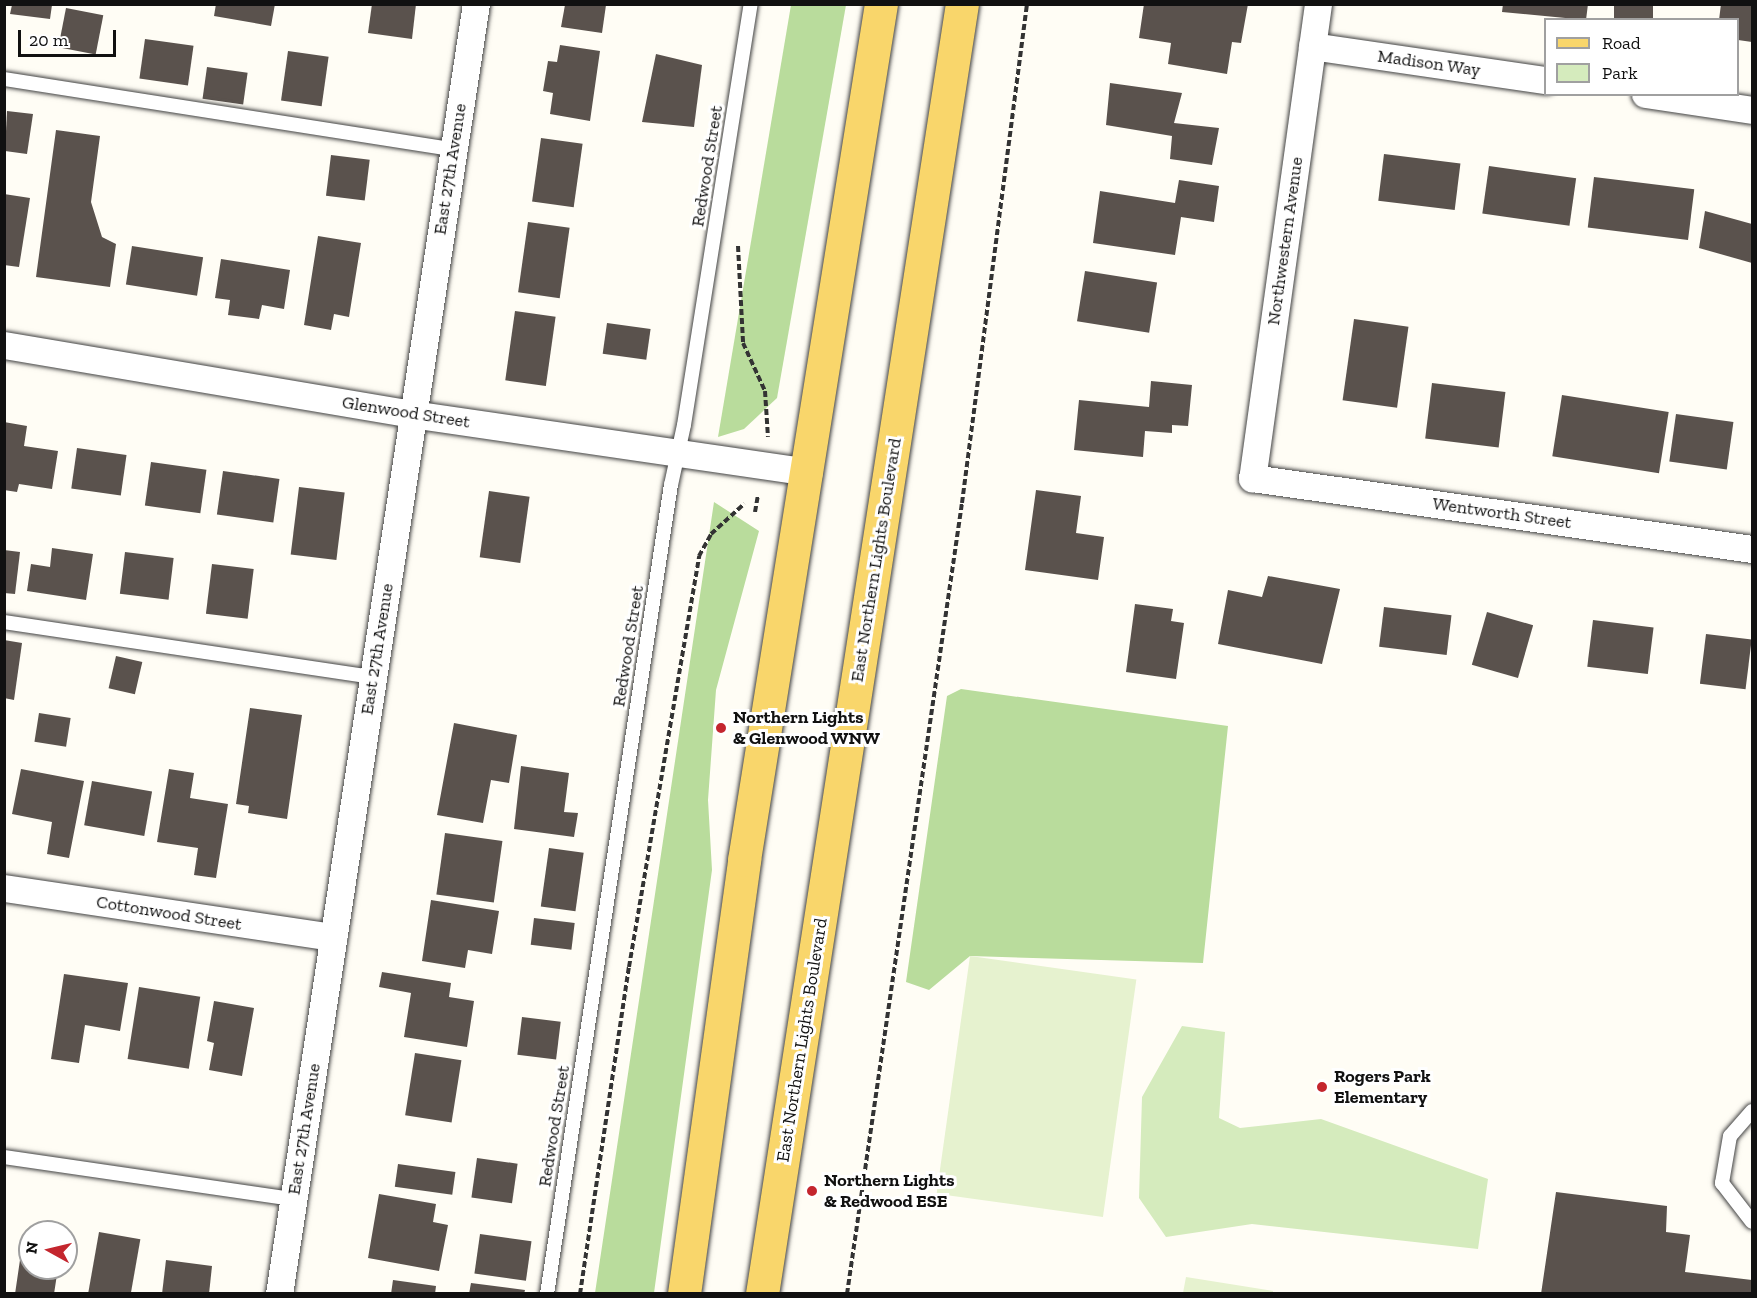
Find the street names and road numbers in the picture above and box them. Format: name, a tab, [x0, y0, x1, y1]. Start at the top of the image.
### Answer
street label: Madison Way	[1376, 45, 1482, 81]
street label: East 27th Avenue	[429, 101, 471, 237]
street label: Redwood Street	[687, 104, 727, 228]
street label: Northwestern Avenue	[1262, 155, 1308, 327]
street label: Glenwood Street	[341, 391, 471, 433]
street label: East Northern Lights Boulevard	[846, 437, 906, 683]
street label: Wentworth Street	[1431, 493, 1573, 533]
street label: East 27th Avenue	[356, 581, 398, 717]
street label: Redwood Street	[608, 584, 648, 708]
street label: Cottonwood Street	[95, 891, 243, 935]
street label: East Northern Lights Boulevard	[772, 917, 832, 1163]
street label: East 27th Avenue	[283, 1061, 325, 1197]
street label: Redwood Street	[534, 1064, 574, 1188]

